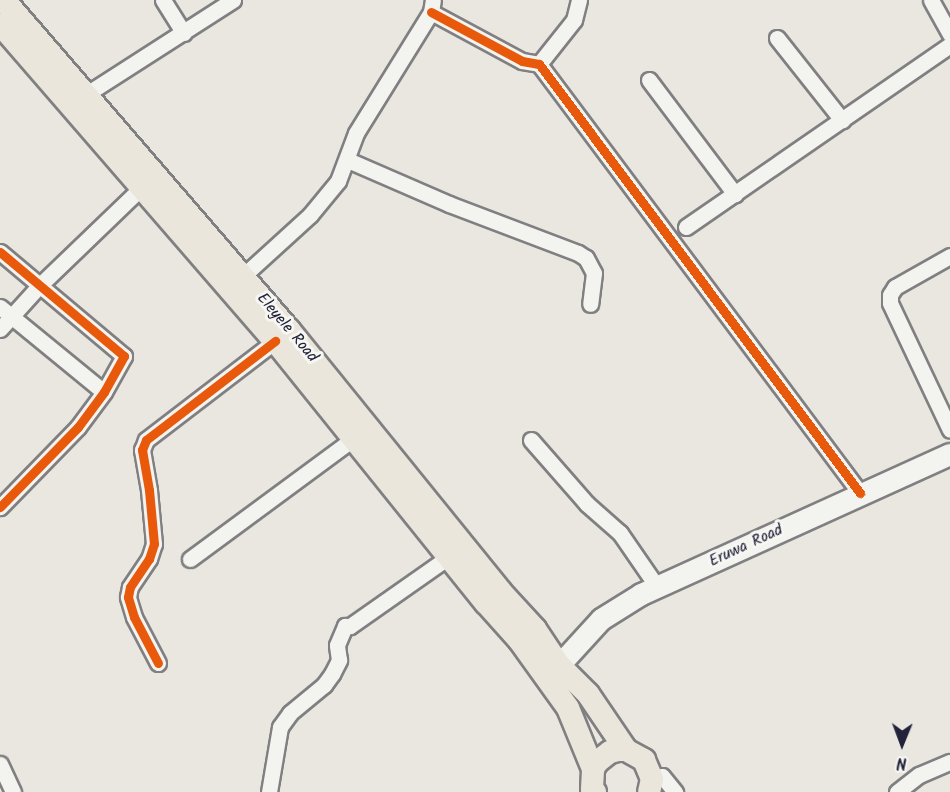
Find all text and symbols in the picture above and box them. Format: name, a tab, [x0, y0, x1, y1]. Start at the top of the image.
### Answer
street label: Eleyele Road	[252, 289, 322, 367]
street label: Eruwa Road	[706, 521, 786, 571]
north arrow	[872, 714, 932, 774]
text: N	[896, 750, 907, 775]

